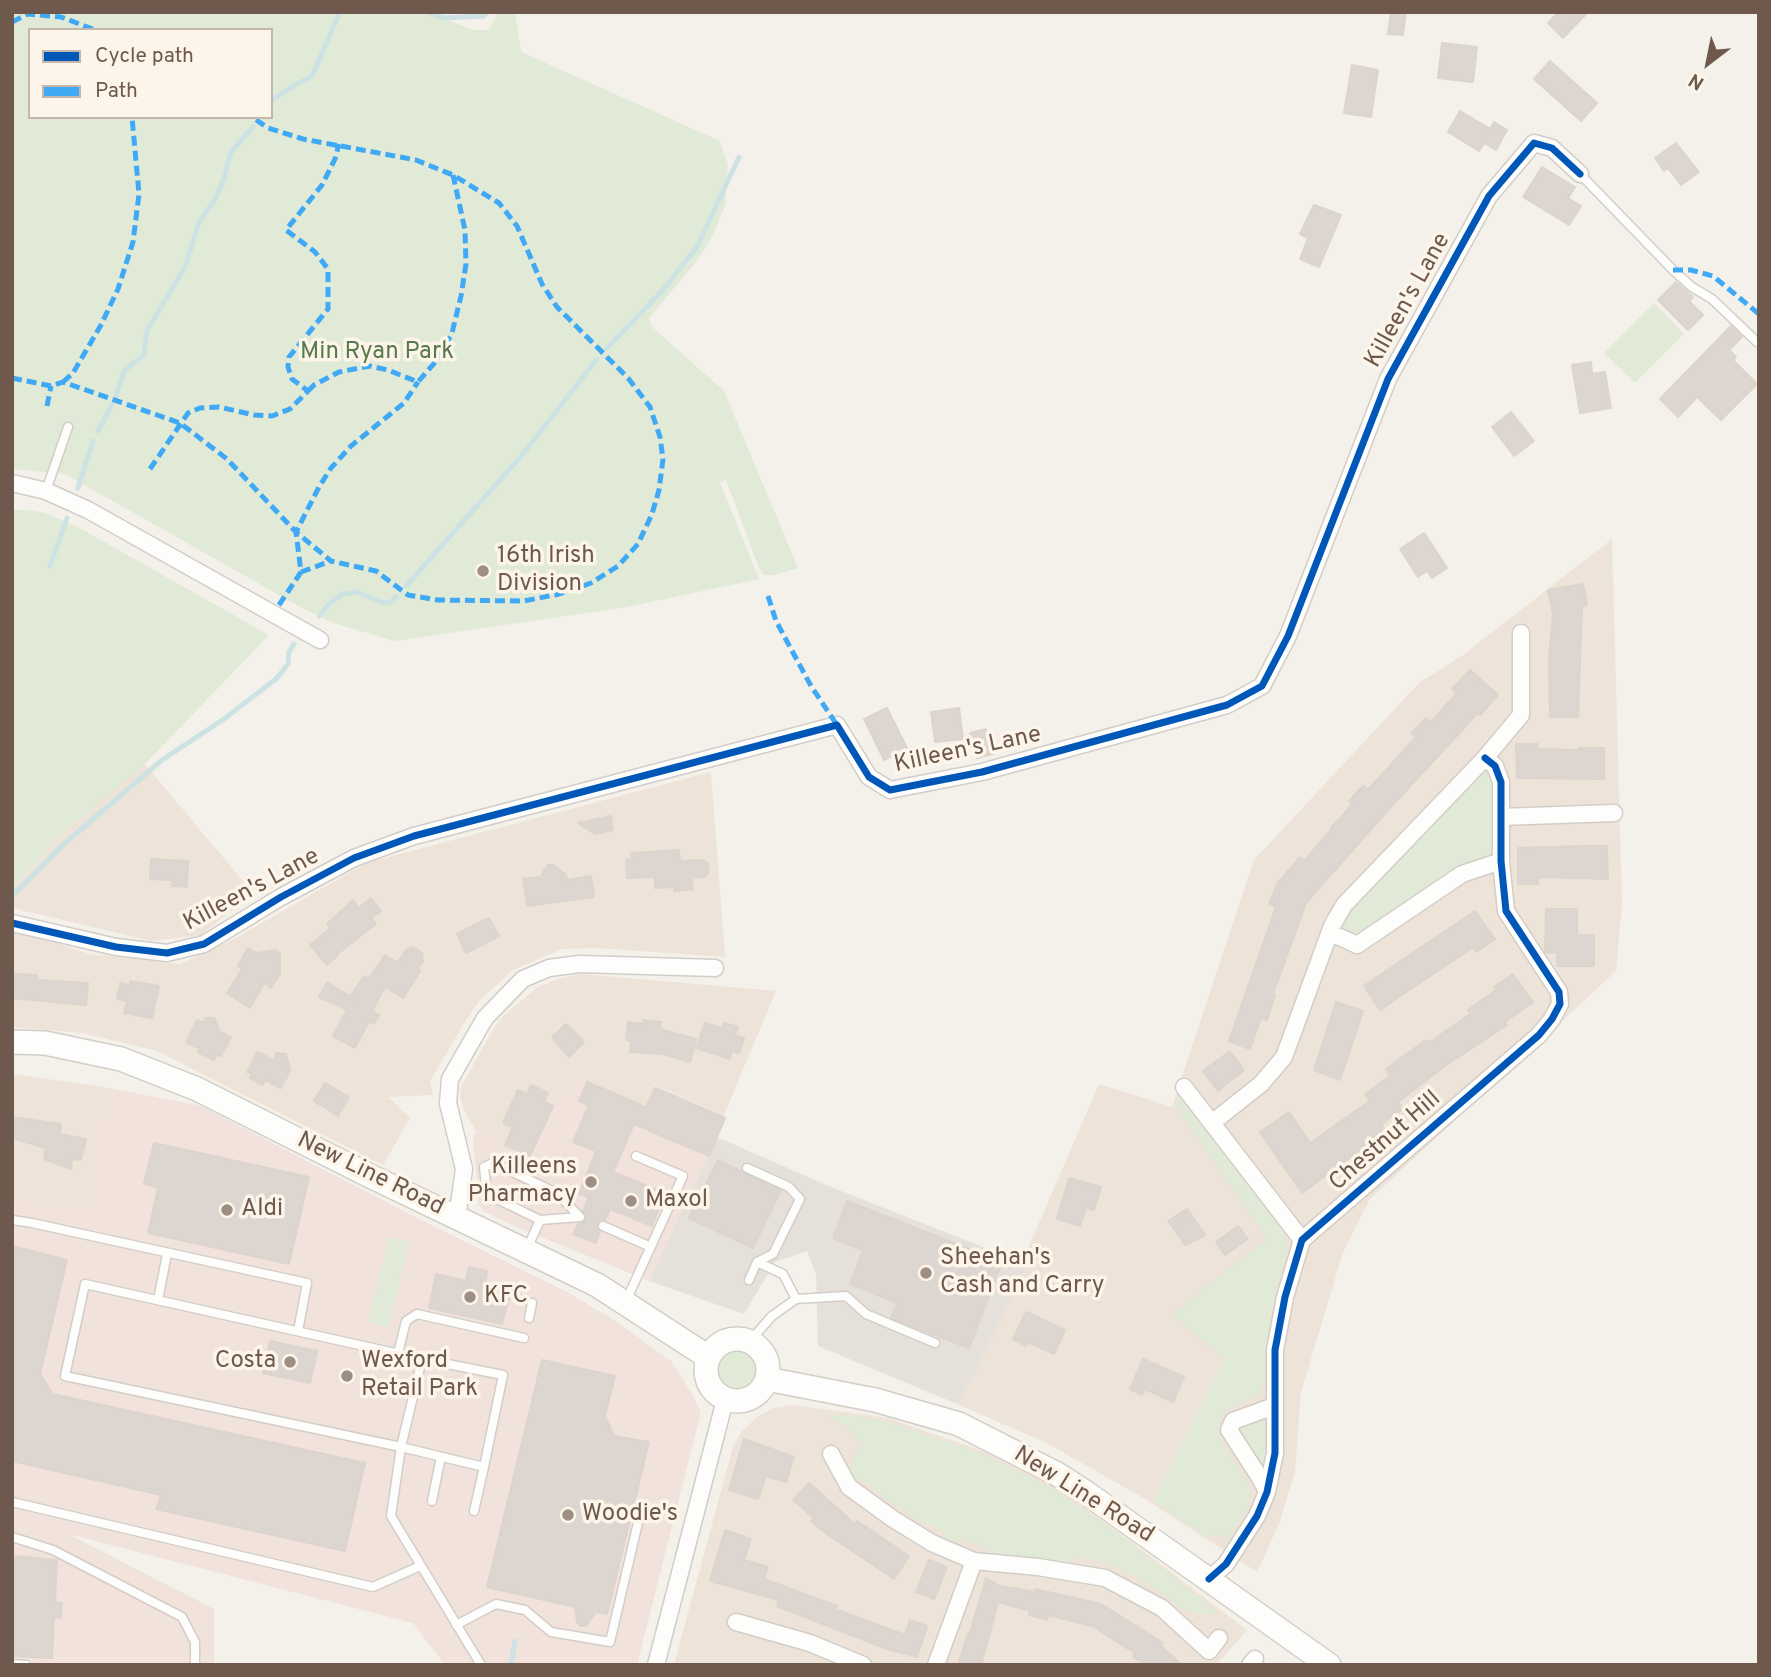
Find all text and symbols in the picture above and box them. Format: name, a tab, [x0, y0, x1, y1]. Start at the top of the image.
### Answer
legend	[28, 28, 273, 119]
north arrow	[1673, 28, 1743, 98]
text: Cycle path	[95, 43, 194, 70]
text: N	[1685, 67, 1709, 95]
text: Path	[95, 78, 138, 105]
street label: Killeen's Lane	[1360, 229, 1458, 373]
park label: Min Ryan Park	[300, 339, 454, 367]
place label: 16th Irish Division	[497, 543, 595, 599]
marker: 16th Irish Division	[475, 563, 491, 579]
street label: Killeen's Lane	[892, 721, 1044, 781]
street label: Killeen's Lane	[179, 843, 325, 939]
street label: Chestnut Hill	[1324, 1086, 1448, 1198]
street label: New Line Road	[292, 1127, 448, 1223]
place label: Killeens Pharmacy	[468, 1154, 577, 1210]
marker: Killeens Pharmacy	[583, 1174, 599, 1190]
place label: Maxol	[645, 1187, 708, 1215]
marker: Maxol	[623, 1193, 639, 1209]
place label: Aldi	[241, 1196, 283, 1224]
marker: Aldi	[219, 1202, 235, 1218]
place label: Sheehan's Cash and Carry	[940, 1245, 1104, 1301]
marker: Sheehan's Cash and Carry	[918, 1265, 934, 1281]
place label: KFC	[484, 1283, 528, 1311]
marker: KFC	[462, 1289, 478, 1305]
place label: Costa	[215, 1348, 276, 1376]
place label: Wexford Retail Park	[361, 1348, 478, 1404]
marker: Costa	[282, 1354, 298, 1370]
marker: Wexford Retail Park	[339, 1368, 355, 1384]
street label: New Line Road	[1008, 1441, 1158, 1551]
place label: Woodie's	[582, 1501, 678, 1529]
marker: Woodie's	[560, 1507, 576, 1523]

